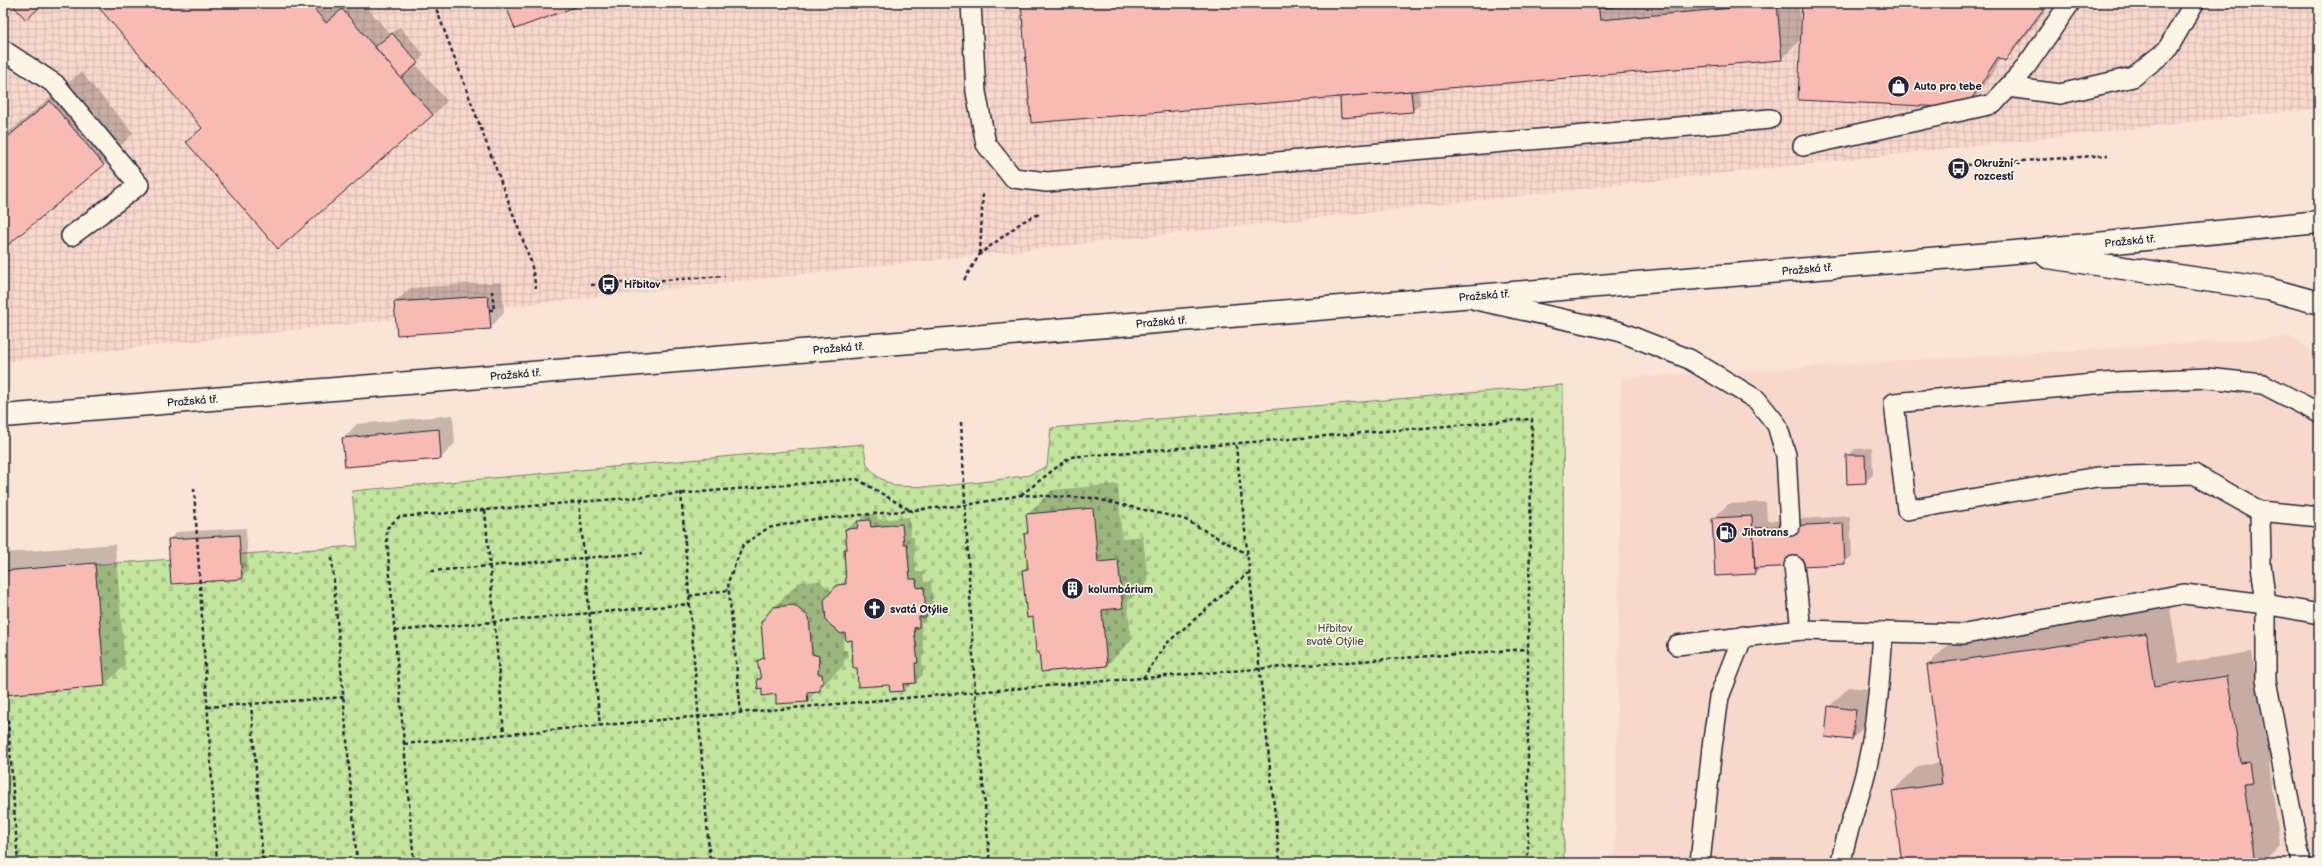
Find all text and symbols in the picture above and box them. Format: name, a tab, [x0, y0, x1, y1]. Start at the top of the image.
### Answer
shop icon: Auto pro tebe	[1885, 73, 1911, 99]
place label: Auto pro tebe	[1913, 80, 1982, 93]
bus stop icon: Okružní - rozcestí	[1946, 156, 1972, 182]
place label: Okružní - rozcestí	[1974, 157, 2020, 183]
street label: Pražská tř.	[2104, 232, 2156, 250]
street label: Pražská tř.	[1781, 260, 1833, 278]
bus stop icon: Hřbitov	[596, 271, 622, 297]
place label: Hřbitov	[624, 278, 661, 291]
street label: Pražská tř.	[1458, 287, 1510, 304]
street label: Pražská tř.	[1135, 313, 1187, 330]
street label: Pražská tř.	[812, 339, 864, 356]
street label: Pražská tř.	[489, 366, 541, 383]
street label: Pražská tř.	[166, 392, 218, 409]
fuel station icon: Jihotrans	[1714, 519, 1740, 545]
place label: Jihotrans	[1742, 526, 1789, 539]
building icon: kolumbárium	[1060, 576, 1086, 602]
place label: kolumbárium	[1088, 583, 1153, 596]
church icon: svatá Otýlie	[862, 596, 888, 622]
place label: svatá Otýlie	[890, 603, 948, 616]
park label: Hřbitov svaté Otýlie	[1306, 622, 1364, 648]

